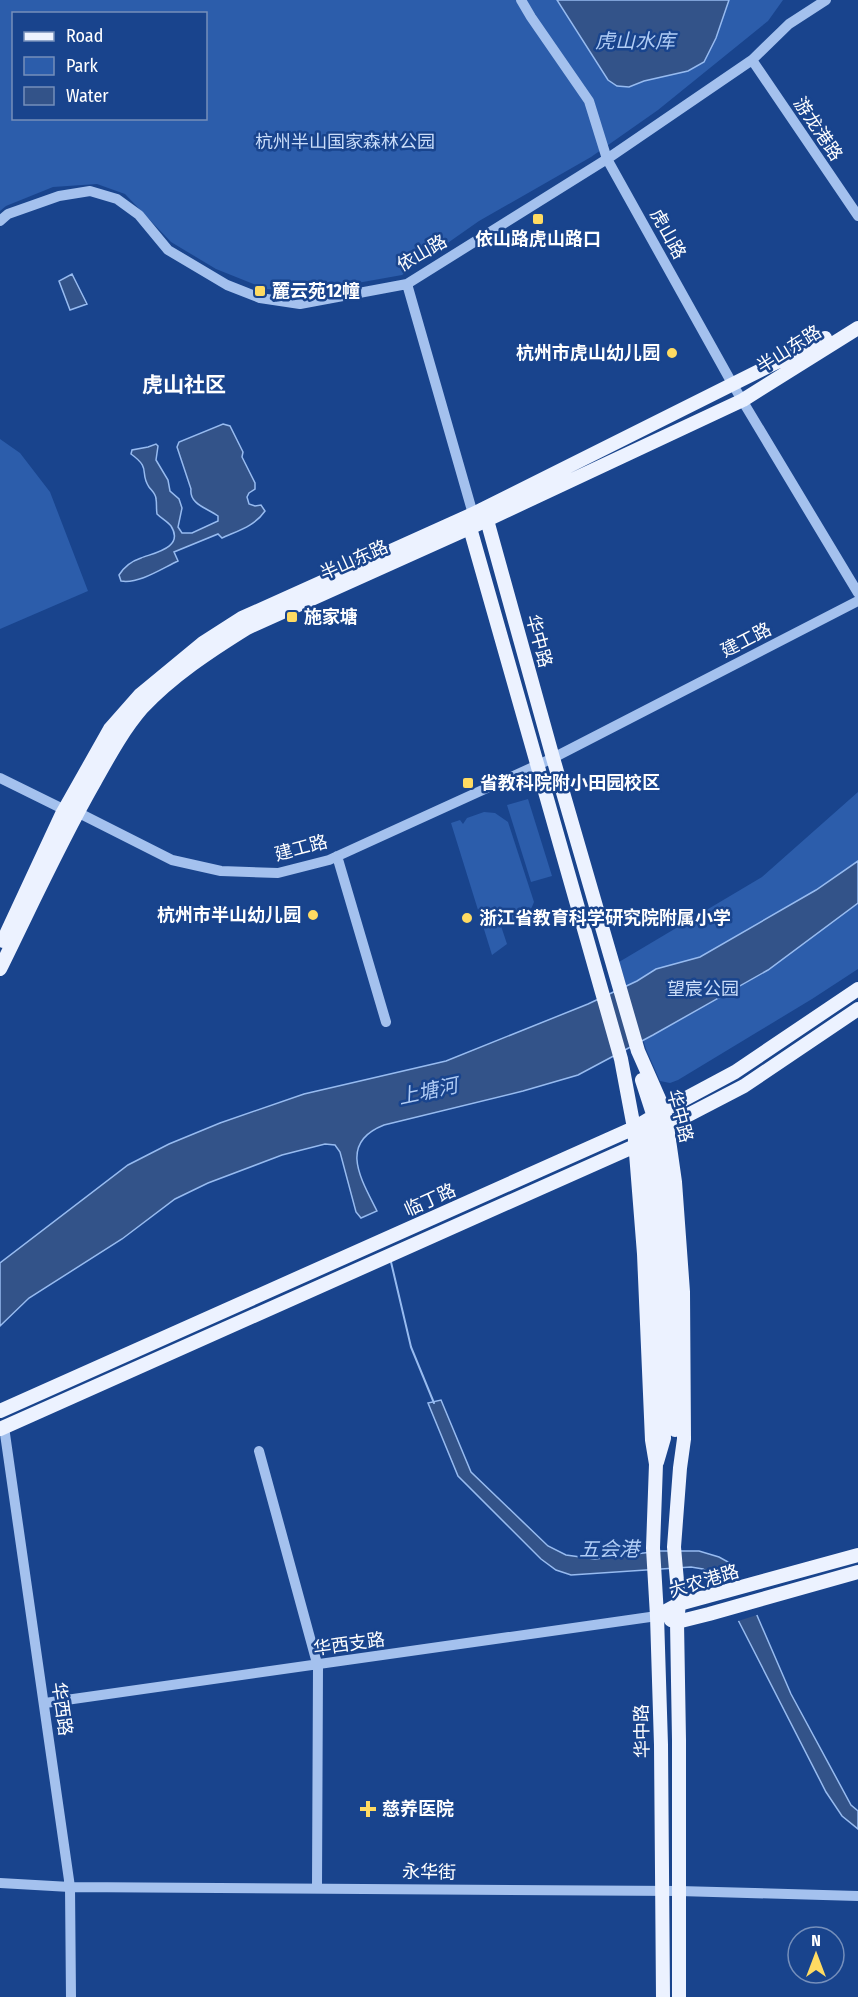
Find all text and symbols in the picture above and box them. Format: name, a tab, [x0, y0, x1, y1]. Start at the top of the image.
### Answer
legend	[12, 12, 207, 120]
text: Road	[66, 25, 103, 47]
water label: 虎山水库	[595, 29, 678, 53]
text: Park	[66, 55, 99, 77]
text: Water	[66, 85, 109, 107]
street label: 游龙港路	[789, 93, 847, 165]
park label: 杭州半山国家森林公园	[255, 131, 435, 153]
street label: 虎山路	[645, 205, 691, 263]
marker: 依山路虎山路口	[531, 212, 545, 226]
place label: 依山路虎山路口	[475, 228, 601, 250]
street label: 依山路	[393, 230, 451, 276]
place label: 麓云苑12幢	[272, 280, 360, 302]
marker: 麓云苑12幢	[253, 284, 267, 298]
street label: 半山东路	[753, 321, 825, 377]
place label: 杭州市虎山幼儿园	[516, 342, 660, 364]
marker: 杭州市虎山幼儿园	[665, 346, 679, 360]
district label: 虎山社区	[142, 372, 226, 398]
street label: 半山东路	[317, 535, 391, 585]
place label: 施家塘	[304, 606, 358, 628]
marker: 施家塘	[285, 610, 299, 624]
street label: 华中路	[521, 612, 557, 670]
street label: 建工路	[717, 618, 775, 662]
place label: 省教科院附小田园校区	[480, 772, 660, 794]
marker: 省教科院附小田园校区	[461, 776, 475, 790]
street label: 建工路	[272, 830, 330, 866]
place label: 杭州市半山幼儿园	[157, 904, 301, 926]
place label: 浙江省教育科学研究院附属小学	[479, 907, 731, 929]
marker: 杭州市半山幼儿园	[306, 908, 320, 922]
marker: 浙江省教育科学研究院附属小学	[460, 911, 474, 925]
park label: 望宸公园	[667, 978, 739, 1000]
water label: 上塘河	[396, 1072, 464, 1109]
street label: 华中路	[662, 1087, 698, 1145]
street label: 临丁路	[401, 1179, 459, 1221]
water label: 五会港	[579, 1537, 642, 1561]
street label: 大农港路	[666, 1560, 742, 1602]
street label: 华西支路	[312, 1628, 386, 1660]
street label: 华西路	[47, 1681, 77, 1737]
street label: 华中路	[631, 1704, 653, 1758]
place label: 慈养医院	[382, 1798, 454, 1820]
marker: 慈养医院	[359, 1800, 377, 1818]
street label: 永华街	[402, 1861, 456, 1883]
north arrow	[786, 1925, 846, 1985]
text: N	[811, 1931, 821, 1950]

